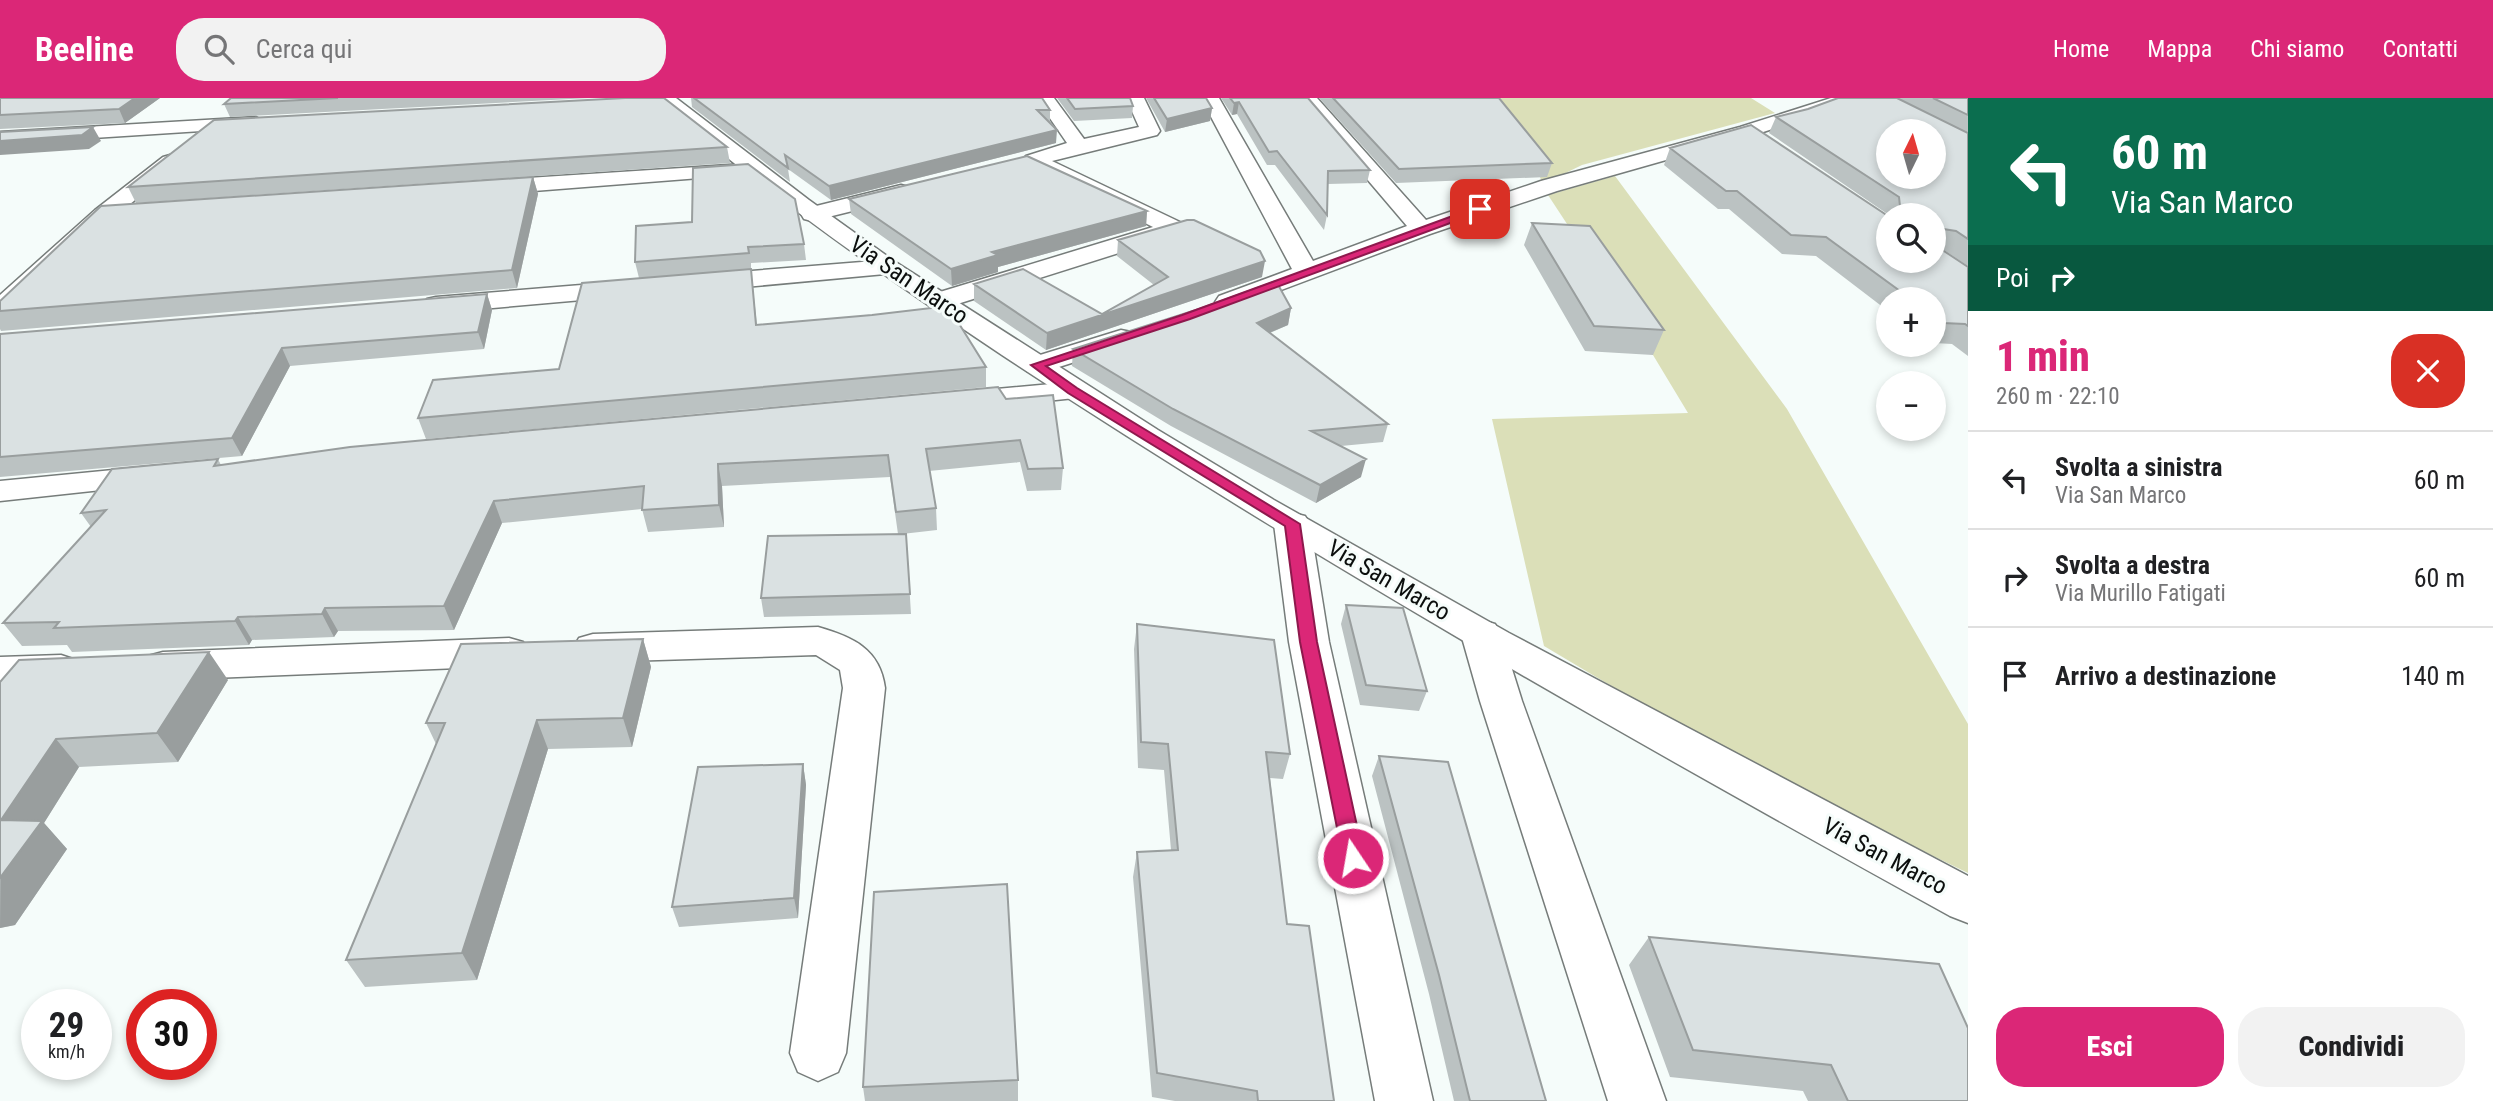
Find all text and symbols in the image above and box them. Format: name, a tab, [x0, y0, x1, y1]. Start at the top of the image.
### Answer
search box	[176, 18, 666, 81]
text: Beeline	[35, 30, 134, 69]
icon: search	[200, 30, 238, 68]
text: Cerca qui	[256, 34, 352, 64]
text: Home	[2053, 35, 2109, 63]
text: Mappa	[2147, 35, 2212, 63]
text: Chi siamo	[2250, 35, 2344, 63]
text: Contatti	[2382, 35, 2458, 63]
north arrow	[1876, 119, 1946, 189]
map controls	[1876, 119, 1946, 441]
text: 60 m	[2111, 124, 2208, 181]
icon: left	[1996, 126, 2087, 217]
pin	[1450, 179, 1510, 239]
text: Via San Marco	[2111, 183, 2294, 221]
icon: arrive	[1461, 190, 1499, 228]
button: search	[1876, 203, 1946, 273]
street label: Via San Marco	[844, 230, 974, 330]
icon: right	[2043, 259, 2081, 297]
text: Poi	[1996, 263, 2029, 293]
button: +	[1876, 287, 1946, 357]
text: 1 min	[1996, 332, 2090, 381]
button: close	[2391, 334, 2465, 408]
button: −	[1876, 371, 1946, 441]
text: 260 m · 22:10	[1996, 383, 2120, 410]
text: Svolta a sinistra	[2055, 452, 2222, 482]
icon: left	[1996, 461, 2034, 499]
text: 60 m	[2414, 465, 2465, 495]
text: Via San Marco	[2055, 482, 2186, 509]
street label: Via San Marco	[1323, 534, 1455, 626]
text: Svolta a destra	[2055, 550, 2210, 580]
icon: right	[1996, 559, 2034, 597]
text: 60 m	[2414, 563, 2465, 593]
text: Via Murillo Fatigati	[2055, 580, 2226, 607]
icon: arrive	[1996, 657, 2034, 695]
text: Arrivo a destinazione	[2055, 661, 2276, 691]
text: 140 m	[2401, 661, 2465, 691]
street label: Via San Marco	[1818, 812, 1952, 900]
position arrow	[1316, 821, 1390, 895]
speed limit sign: 30	[126, 989, 217, 1080]
text: 29	[49, 1005, 84, 1046]
button: Esci	[1996, 1007, 2224, 1087]
button: Condividi	[2238, 1007, 2465, 1087]
text: km/h	[48, 1041, 85, 1062]

